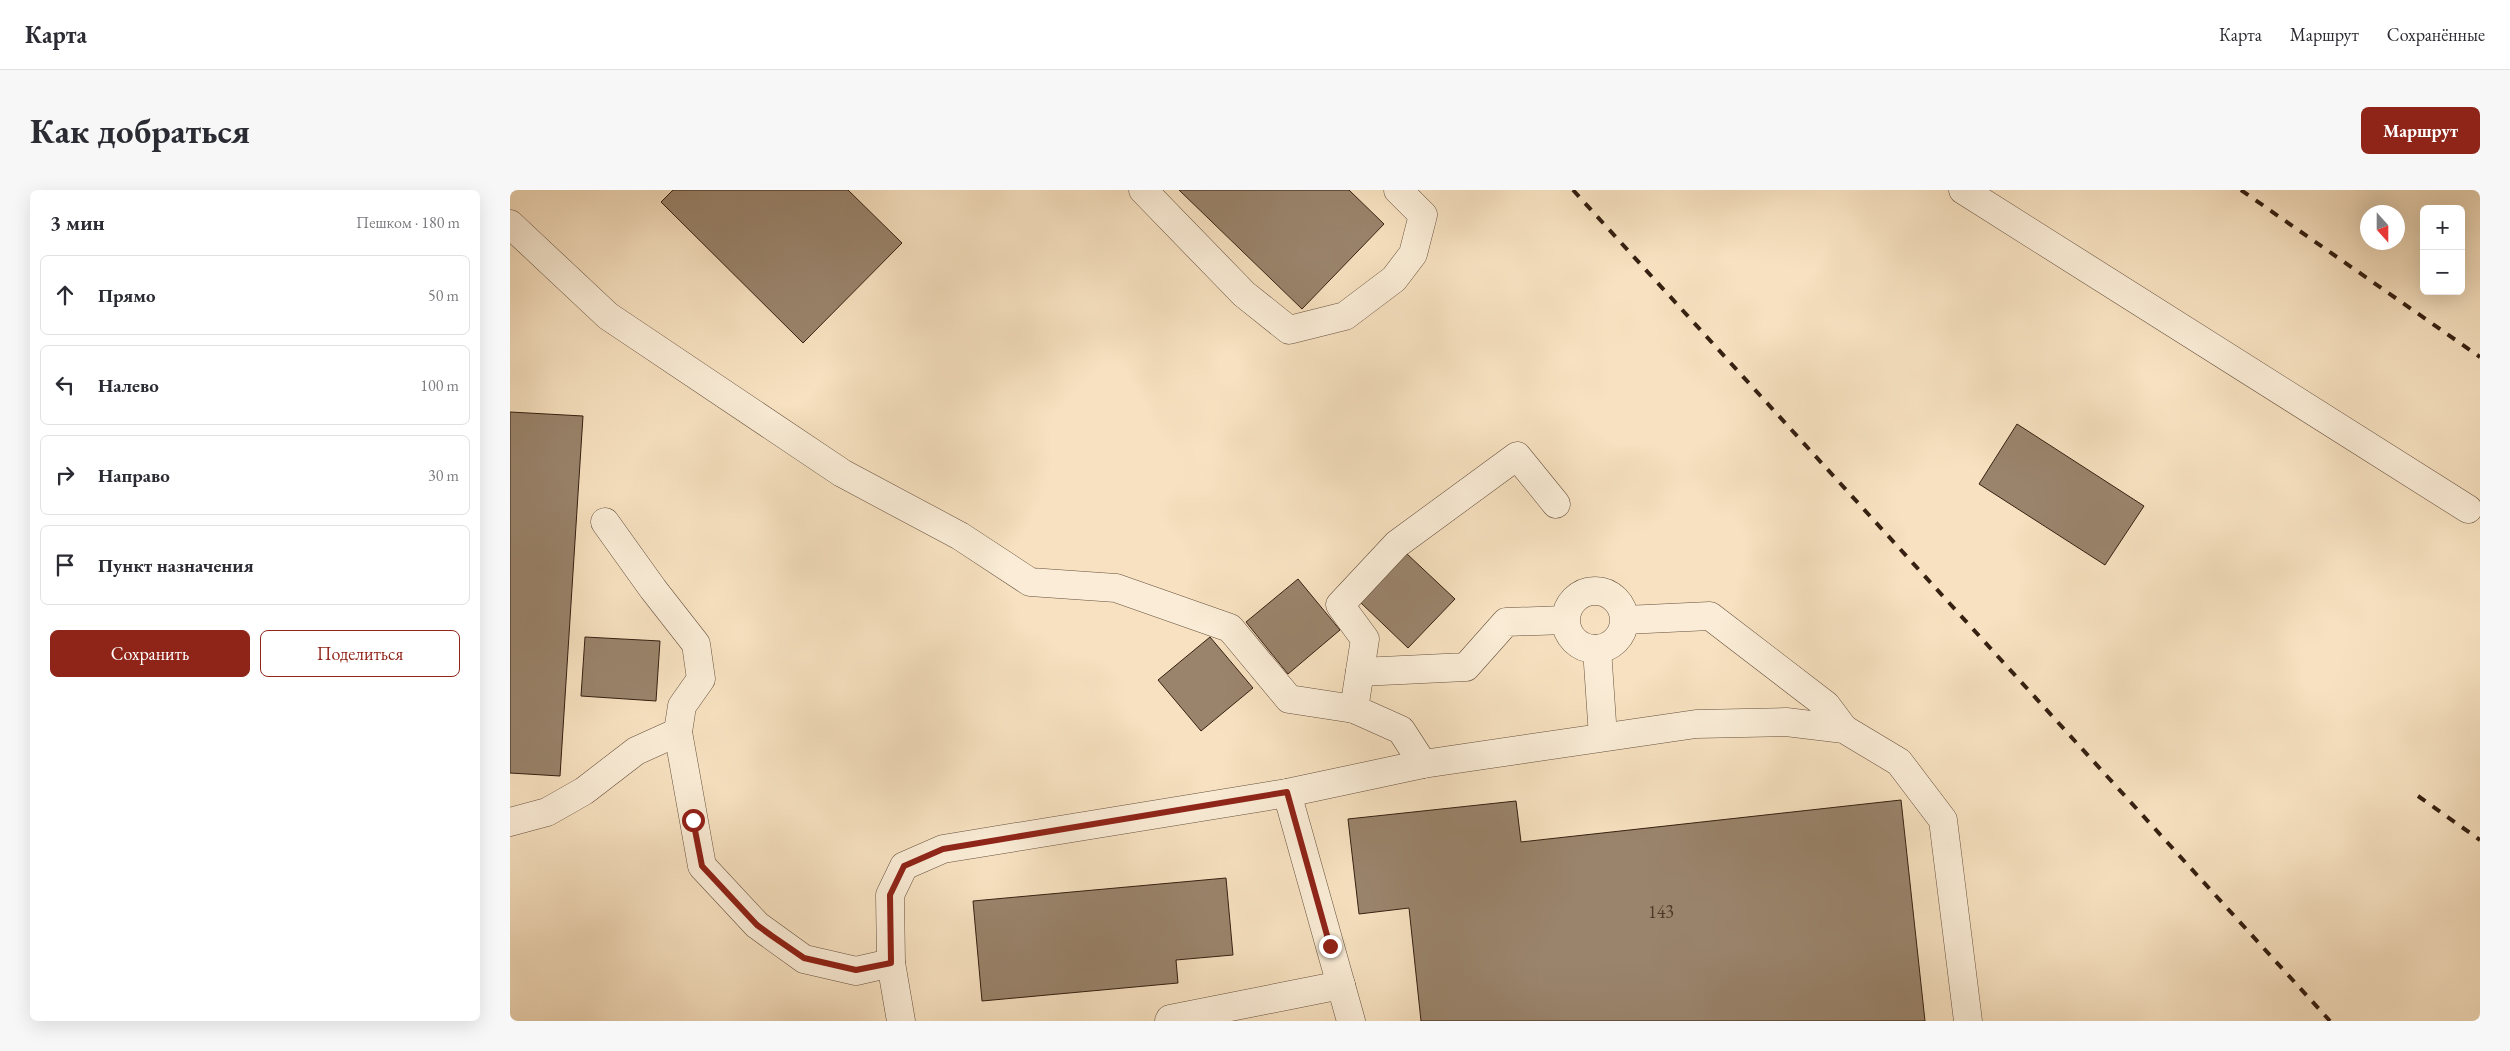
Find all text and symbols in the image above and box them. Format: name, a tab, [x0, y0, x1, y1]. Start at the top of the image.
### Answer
text: Карта	[25, 19, 87, 50]
text: Карта	[2219, 23, 2262, 46]
text: Маршрут	[2290, 23, 2359, 46]
text: Сохранённые	[2387, 23, 2485, 46]
button: Маршрут	[2361, 107, 2480, 154]
text: Как добраться	[30, 108, 250, 153]
north arrow	[2360, 205, 2405, 250]
map controls	[2420, 205, 2465, 295]
button: +	[2420, 205, 2465, 250]
text: 3 мин	[50, 209, 105, 236]
text: Пешком · 180 m	[356, 212, 460, 233]
button: −	[2420, 250, 2465, 295]
icon: ahead	[51, 281, 79, 309]
text: Прямо	[98, 283, 156, 308]
text: 50 m	[428, 285, 459, 306]
icon: left	[51, 371, 79, 399]
text: Налево	[98, 373, 159, 398]
text: 100 m	[420, 375, 459, 396]
icon: right	[51, 461, 79, 489]
text: Направо	[98, 463, 170, 488]
text: 30 m	[428, 465, 459, 486]
icon: arrive	[51, 551, 79, 579]
text: Пункт назначения	[98, 553, 254, 578]
button: Сохранить	[50, 630, 250, 677]
button: Поделиться	[260, 630, 460, 677]
route start	[682, 809, 705, 832]
house number: 143	[1648, 900, 1674, 923]
route end	[1319, 935, 1342, 958]

